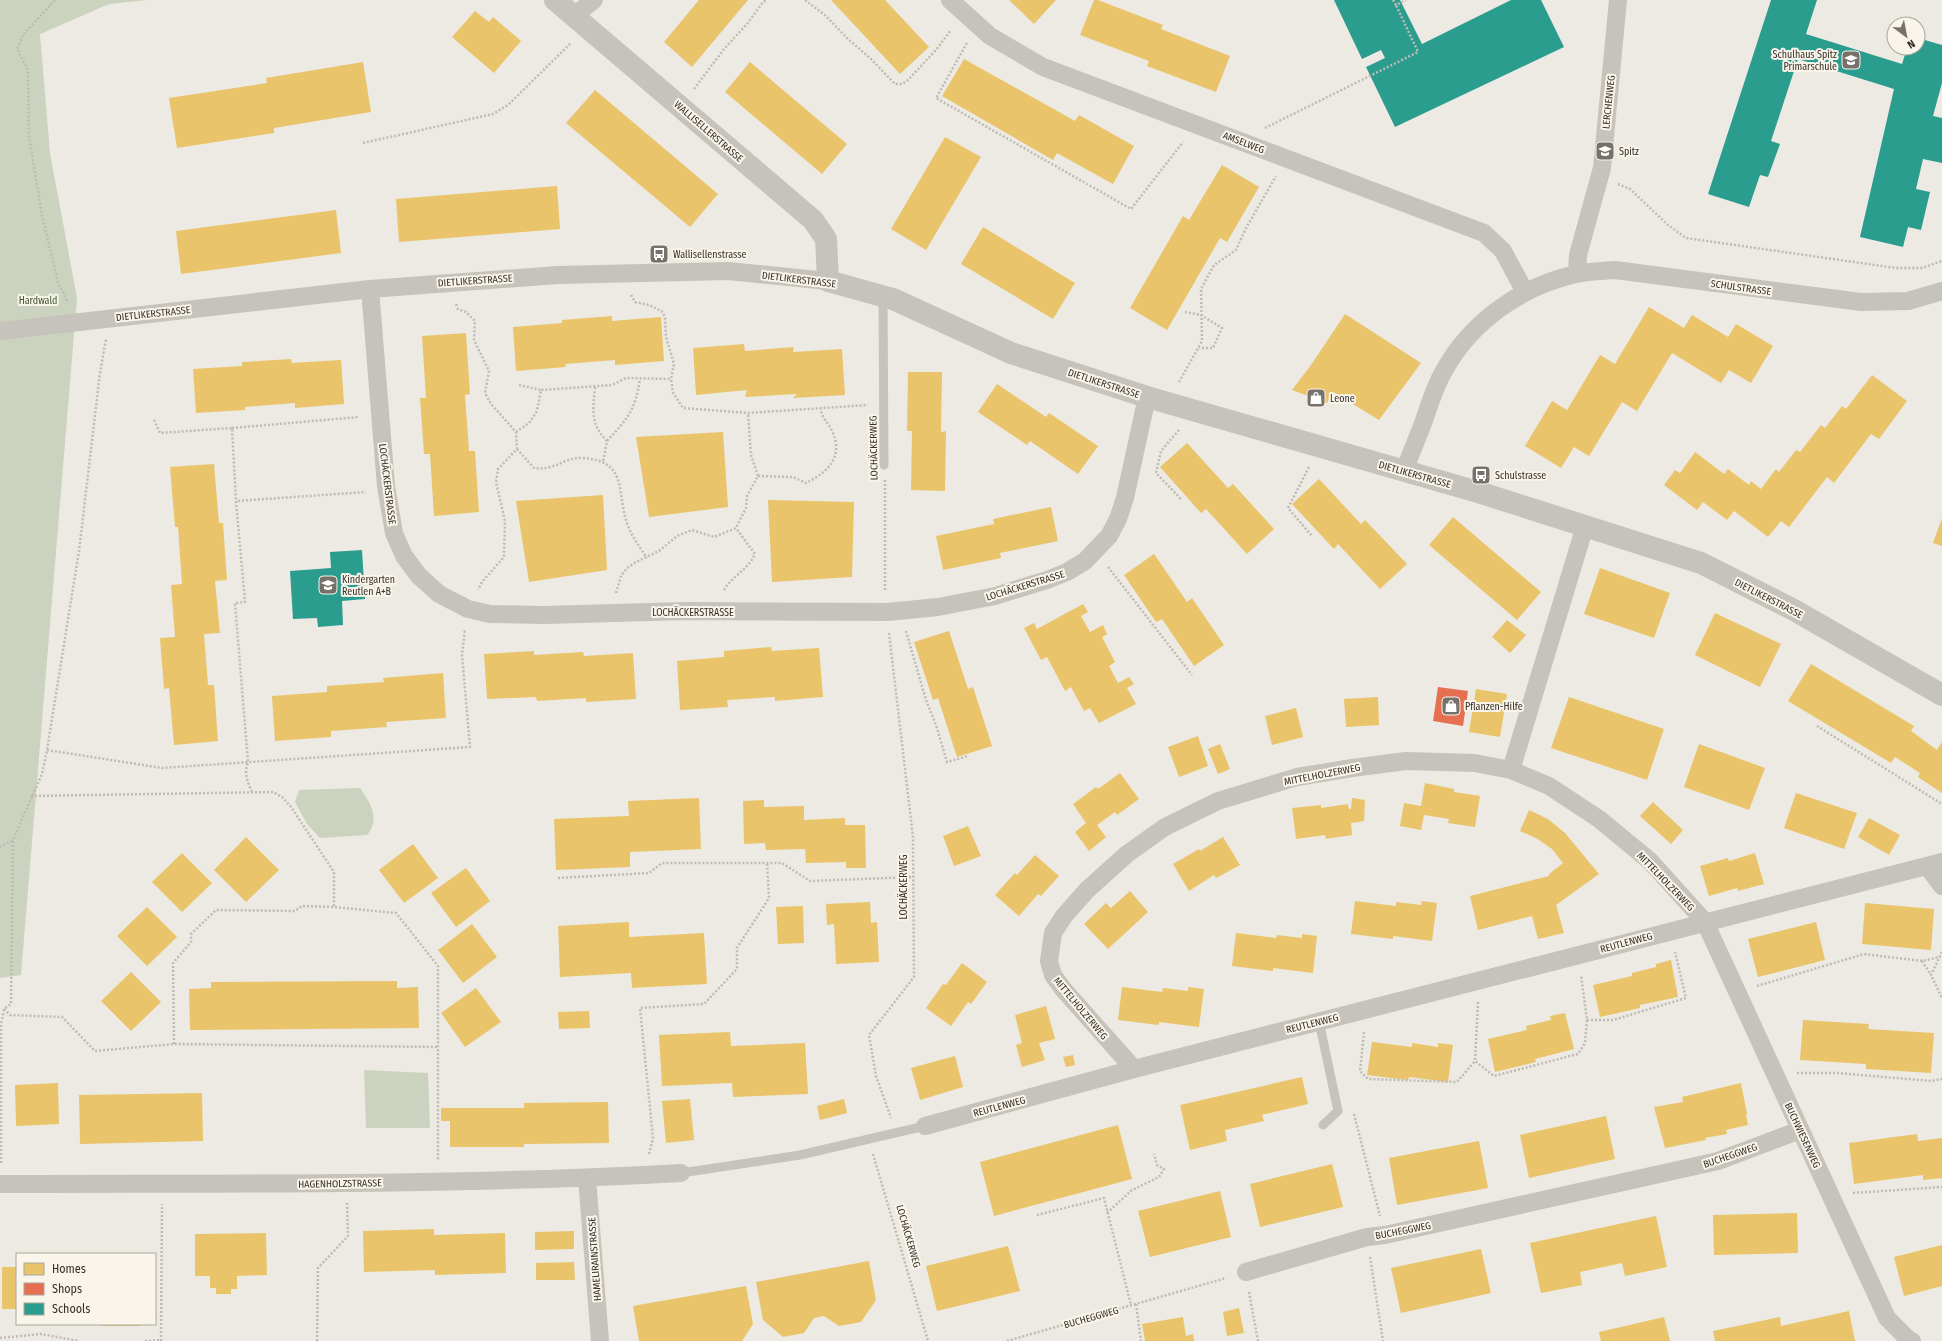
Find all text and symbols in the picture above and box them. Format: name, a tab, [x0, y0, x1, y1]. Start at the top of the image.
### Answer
north arrow	[1886, 16, 1926, 56]
text: N	[1905, 37, 1917, 51]
place label: Schulhaus Spitz Primarschule	[1773, 49, 1837, 73]
school or university icon: Schulhaus Spitz Primarschule	[1840, 49, 1862, 71]
street label: LERCHENWEG	[1600, 74, 1618, 130]
street label: WALLISELLERSTRASSE	[671, 99, 745, 165]
street label: AMSELWEG	[1221, 130, 1266, 156]
school or university icon: Spitz	[1594, 140, 1616, 162]
place label: Spitz	[1619, 146, 1639, 158]
bus stop icon: Wallisellenstrasse	[648, 243, 670, 265]
place label: Wallisellenstrasse	[673, 249, 746, 261]
street label: DIETLIKERSTRASSE	[761, 269, 837, 291]
street label: DIETLIKERSTRASSE	[437, 272, 513, 290]
street label: SCHULSTRASSE	[1710, 278, 1772, 298]
park label: Hardwald	[19, 295, 57, 307]
street label: DIETLIKERSTRASSE	[115, 304, 191, 324]
street label: DIETLIKERSTRASSE	[1066, 367, 1141, 401]
shop icon: Leone	[1305, 387, 1327, 409]
place label: Leone	[1330, 393, 1355, 405]
street label: LOCHÄCKERWEG	[866, 415, 881, 481]
street label: LOCHÄCKERSTRASSE	[376, 443, 399, 526]
street label: DIETLIKERSTRASSE	[1377, 459, 1453, 491]
bus stop icon: Schulstrasse	[1470, 464, 1492, 486]
place label: Schulstrasse	[1495, 470, 1546, 482]
street label: LOCHÄCKERSTRASSE	[984, 567, 1066, 604]
school or university icon: Kindergarten Reutlen A+B	[317, 574, 339, 596]
place label: Kindergarten Reutlen A+B	[342, 574, 395, 598]
street label: DIETLIKERSTRASSE	[1733, 577, 1805, 621]
street label: LOCHÄCKERSTRASSE	[652, 606, 734, 619]
shop icon: Pflanzen-Hilfe	[1440, 695, 1462, 717]
place label: Pflanzen-Hilfe	[1465, 701, 1523, 713]
street label: MITTELHOLZERWEG	[1283, 762, 1362, 788]
street label: MITTELHOLZERWEG	[1634, 850, 1697, 914]
street label: LOCHÄCKERWEG	[897, 854, 910, 919]
street label: REUTLENWEG	[1599, 930, 1654, 956]
street label: MITTELHOLZERWEG	[1051, 975, 1110, 1042]
street label: REUTLENWEG	[1285, 1012, 1340, 1036]
street label: REUTLENWEG	[972, 1094, 1027, 1120]
street label: BUCHWIESENWEG	[1782, 1101, 1823, 1170]
street label: BUCHEGGWEG	[1702, 1141, 1759, 1171]
street label: HAGENHOLZSTRASSE	[298, 1177, 382, 1191]
street label: LOCHÄCKERWEG	[893, 1203, 924, 1269]
street label: HAMELIRAINSTRASSE	[586, 1216, 604, 1301]
street label: BUCHEGGWEG	[1374, 1220, 1432, 1242]
legend	[16, 1253, 156, 1325]
text: Homes	[52, 1262, 86, 1276]
text: Shops	[52, 1282, 82, 1296]
text: Schools	[52, 1302, 90, 1316]
street label: BUCHEGGWEG	[1063, 1304, 1120, 1331]

